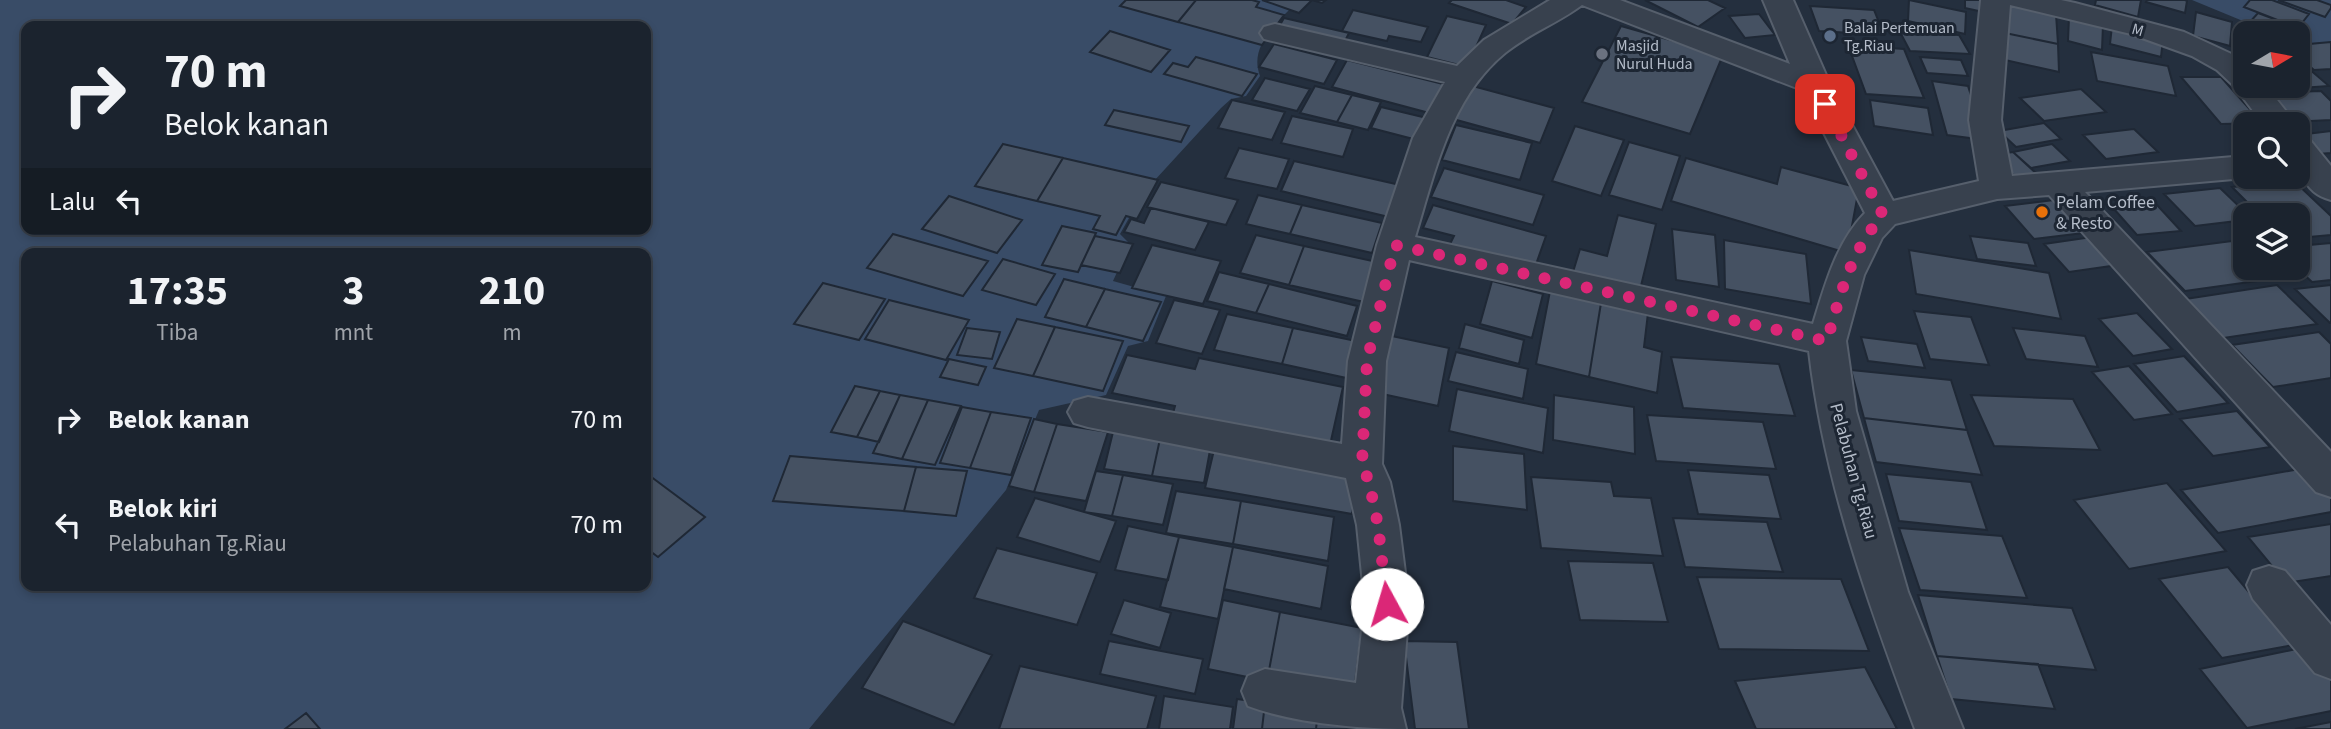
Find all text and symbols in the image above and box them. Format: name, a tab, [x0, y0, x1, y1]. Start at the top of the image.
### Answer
place label: Balai Pertemuan Tg.Riau	[1844, 17, 1955, 57]
street label: M	[2129, 18, 2146, 42]
north arrow	[2233, 21, 2310, 98]
map controls	[2233, 21, 2310, 280]
marker: Balai Pertemuan Tg.Riau	[1822, 28, 1838, 44]
place label: Masjid Nurul Huda	[1616, 35, 1693, 75]
text: 70 m	[164, 37, 268, 107]
marker: Masjid Nurul Huda	[1594, 46, 1610, 62]
icon: right	[49, 49, 140, 140]
pin	[1795, 74, 1855, 134]
icon: arrive	[1806, 85, 1844, 123]
text: Belok kanan	[164, 102, 329, 148]
button: search	[2233, 112, 2310, 189]
icon: left	[110, 182, 148, 220]
text: Lalu	[49, 183, 96, 220]
place label: Pelam Coffee & Resto	[2056, 190, 2155, 236]
button: layers	[2233, 203, 2310, 280]
marker: Pelam Coffee & Resto	[2034, 204, 2050, 220]
text: 17:35	[127, 261, 228, 321]
text: 3	[342, 261, 364, 321]
text: 210	[479, 261, 545, 321]
text: Tiba	[156, 316, 198, 349]
text: mnt	[334, 316, 373, 349]
text: m	[502, 316, 522, 349]
street label: Pelabuhan Tg.Riau	[1823, 400, 1884, 542]
icon: right	[49, 401, 87, 439]
text: Belok kanan	[108, 401, 250, 438]
text: 70 m	[570, 401, 623, 438]
text: Belok kiri	[108, 490, 217, 527]
icon: left	[49, 506, 87, 544]
text: 70 m	[570, 506, 623, 543]
text: Pelabuhan Tg.Riau	[108, 527, 287, 560]
position arrow	[1350, 567, 1424, 641]

